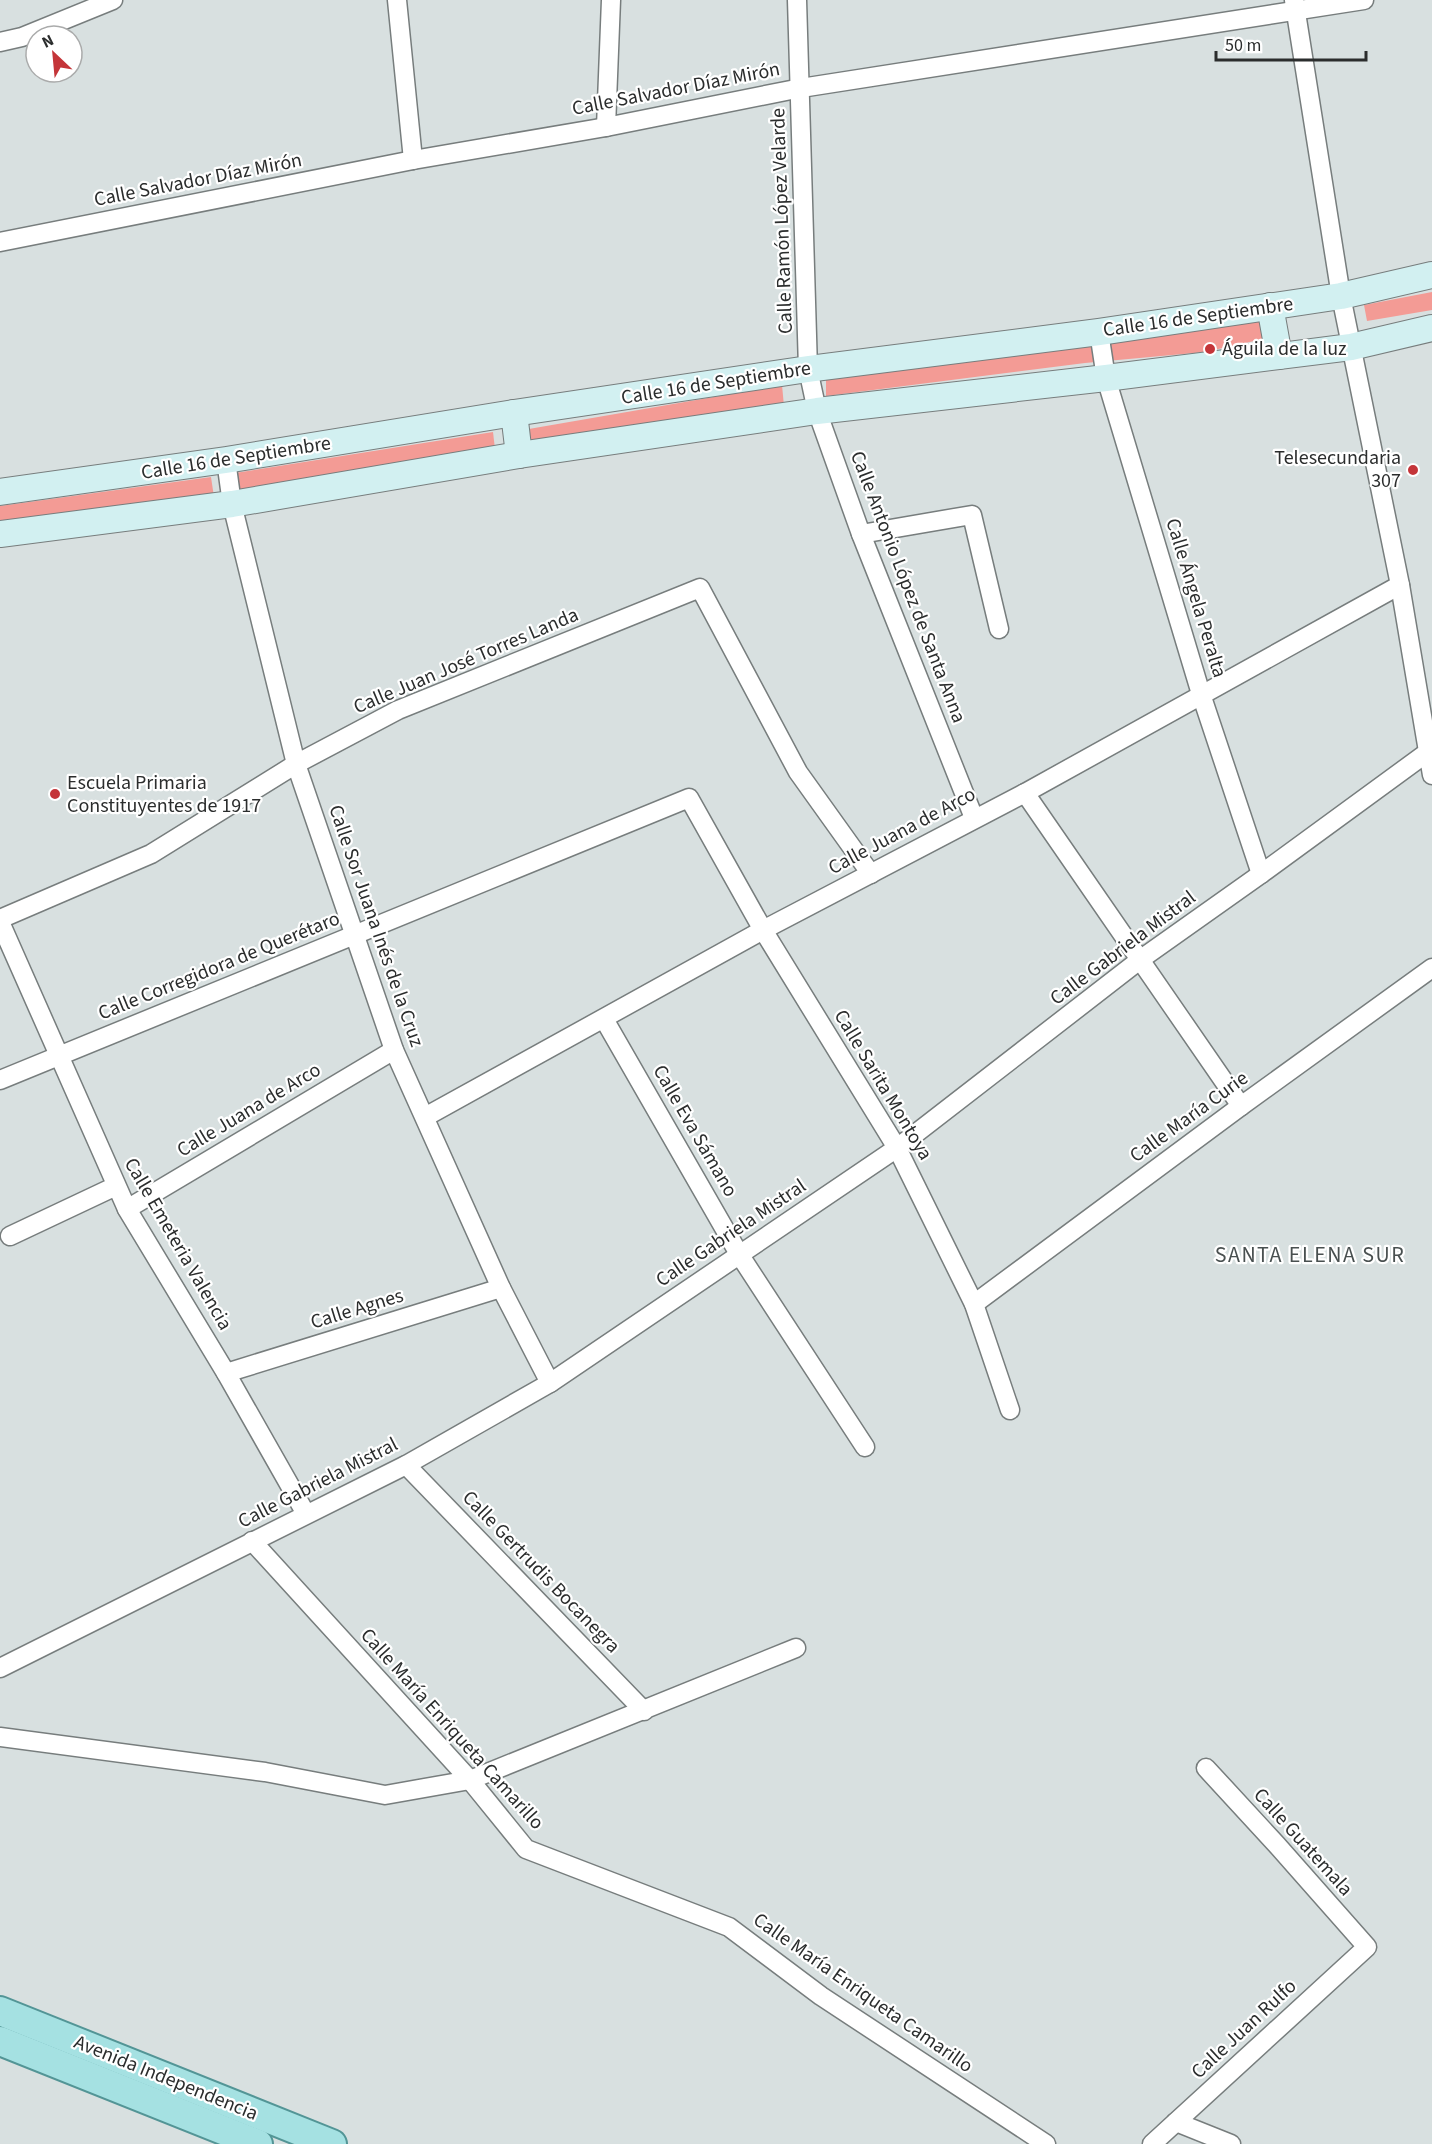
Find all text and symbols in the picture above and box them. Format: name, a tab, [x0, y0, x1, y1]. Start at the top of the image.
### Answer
north arrow	[24, 24, 84, 84]
scale bar	[1216, 24, 1366, 62]
text: N	[38, 29, 57, 54]
text: 50 m	[1225, 33, 1261, 58]
street label: Calle Salvador Díaz Mirón	[570, 55, 782, 123]
street label: Calle Ramón López Velarde	[764, 107, 800, 334]
street label: Calle Salvador Díaz Mirón	[92, 146, 304, 214]
street label: Calle 16 de Septiembre	[1101, 290, 1295, 344]
place label: Águila de la luz	[1222, 335, 1347, 363]
marker: Águila de la luz	[1203, 342, 1217, 356]
street label: Calle 16 de Septiembre	[619, 354, 813, 412]
street label: Calle 16 de Septiembre	[139, 429, 333, 487]
place label: Telesecundaria 307	[1274, 444, 1401, 495]
street label: Calle Antonio López de Santa Anna	[843, 447, 973, 727]
marker: Telesecundaria 307	[1406, 463, 1420, 477]
street label: Calle Ángela Peralta	[1158, 515, 1234, 681]
street label: Calle Juan José Torres Landa	[349, 601, 583, 721]
place label: Escuela Primaria Constituyentes de 1917	[67, 769, 261, 820]
street label: Calle Juana de Arco	[823, 780, 981, 882]
marker: Escuela Primaria Constituyentes de 1917	[48, 787, 62, 801]
street label: Calle Sor Juana Inés de la Cruz	[321, 801, 431, 1051]
street label: Calle Gabriela Mistral	[1044, 884, 1202, 1012]
street label: Calle Corregidora de Querétaro	[94, 905, 344, 1027]
street label: Calle Sarita Montoya	[827, 1004, 939, 1166]
street label: Calle Juana de Arco	[172, 1056, 326, 1164]
street label: Calle Eva Sámano	[646, 1060, 744, 1202]
street label: Calle María Curie	[1124, 1064, 1254, 1169]
street label: Calle Emeteria Valencia	[117, 1153, 239, 1335]
street label: Calle Gabriela Mistral	[650, 1172, 812, 1294]
district label: SANTA ELENA SUR	[1215, 1239, 1405, 1271]
street label: Calle Agnes	[307, 1282, 407, 1336]
street label: Calle Gabriela Mistral	[233, 1431, 403, 1535]
street label: Calle Gertrudis Bocanegra	[456, 1484, 626, 1660]
street label: Calle María Enriqueta Camarillo	[354, 1622, 550, 1836]
street label: Calle Guatemala	[1247, 1782, 1359, 1902]
street label: Calle María Enriqueta Camarillo	[747, 1906, 979, 2080]
street label: Calle Juan Rulfo	[1185, 1973, 1303, 2085]
street label: Avenida Independencia	[70, 2028, 262, 2128]

